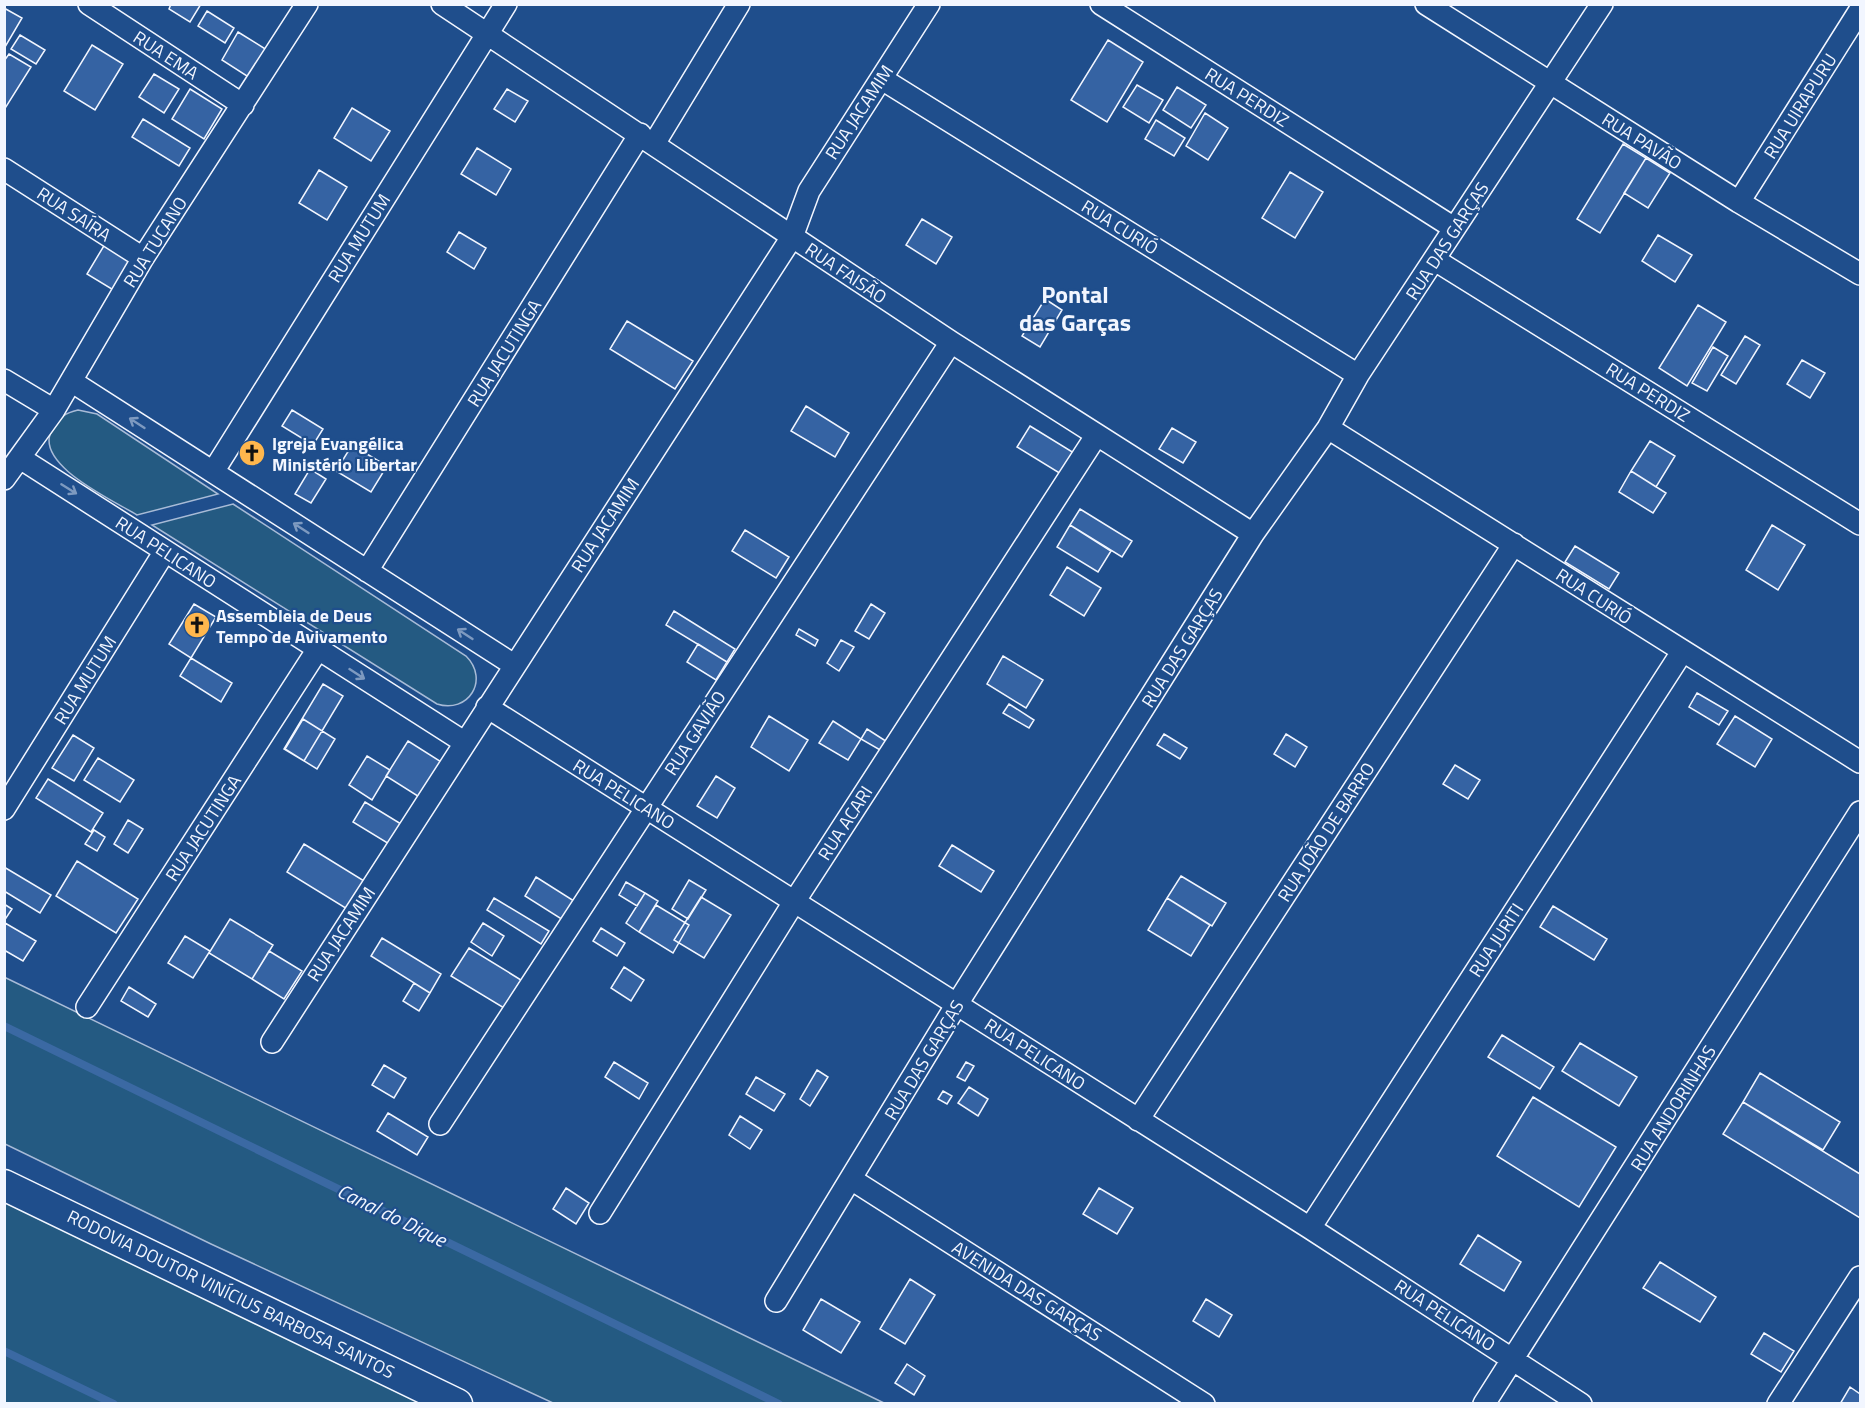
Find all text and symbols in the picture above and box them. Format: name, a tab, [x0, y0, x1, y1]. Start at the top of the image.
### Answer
street label: RUA EMA	[128, 24, 204, 86]
street label: RUA UIRAPURU	[1757, 48, 1843, 164]
street label: RUA JACAMIM	[818, 59, 900, 165]
street label: RUA PERDIZ	[1200, 60, 1294, 134]
street label: RUA PAVÃO	[1597, 106, 1687, 176]
street label: RUA DAS GARÇAS	[1399, 177, 1495, 305]
street label: RUA SAÍRA	[32, 180, 117, 248]
street label: RUA MUTUM	[321, 188, 397, 288]
street label: RUA TUCANO	[116, 191, 194, 293]
street label: RUA CURIÓ	[1076, 193, 1164, 261]
street label: RUA FAISÃO	[800, 236, 892, 310]
district label: Pontal das Garças	[1019, 276, 1131, 340]
street label: RUA JACUTINGA	[460, 294, 548, 412]
street label: RUA PERDIZ	[1601, 355, 1695, 429]
one-way arrow	[128, 416, 145, 429]
place label: Igreja Evangélica Ministério Libertar	[272, 430, 417, 478]
church icon: Igreja Evangélica Ministério Libertar	[237, 438, 267, 468]
street label: RUA JACAMIM	[564, 472, 646, 578]
one-way arrow	[60, 484, 77, 496]
street label: RUA PELICANO	[110, 509, 222, 595]
one-way arrow	[293, 522, 309, 534]
street label: RUA CURIÓ	[1551, 561, 1637, 631]
street label: RUA DAS GARÇAS	[1135, 583, 1229, 713]
place label: Assembleia de Deus Tempo de Avivamento	[216, 602, 387, 650]
church icon: Assembleia de Deus Tempo de Avivamento	[182, 610, 212, 640]
one-way arrow	[457, 627, 474, 639]
street label: RUA MUTUM	[47, 630, 123, 730]
one-way arrow	[348, 668, 365, 680]
street label: RUA GAVIÃO	[658, 685, 732, 781]
street label: RUA PELICANO	[568, 752, 680, 836]
street label: RUA JOÃO DE BARRO	[1271, 757, 1381, 907]
street label: RUA JACUTINGA	[158, 769, 248, 887]
street label: RUA ACARI	[811, 781, 879, 865]
street label: RUA JACAMIM	[300, 881, 382, 987]
street label: RUA JURITI	[1462, 898, 1530, 982]
street label: RUA DAS GARÇAS	[877, 995, 971, 1125]
street label: RUA PELICANO	[979, 1011, 1091, 1097]
street label: RUA ANDORINHAS	[1623, 1040, 1723, 1176]
water label: Canal do Dique	[332, 1175, 454, 1256]
street label: RODOVIA DOUTOR VINÍCIUS BARBOSA SANTOS	[63, 1203, 399, 1385]
street label: AVENIDA DAS GARÇAS	[947, 1234, 1107, 1348]
street label: RUA PELICANO	[1389, 1272, 1501, 1358]

